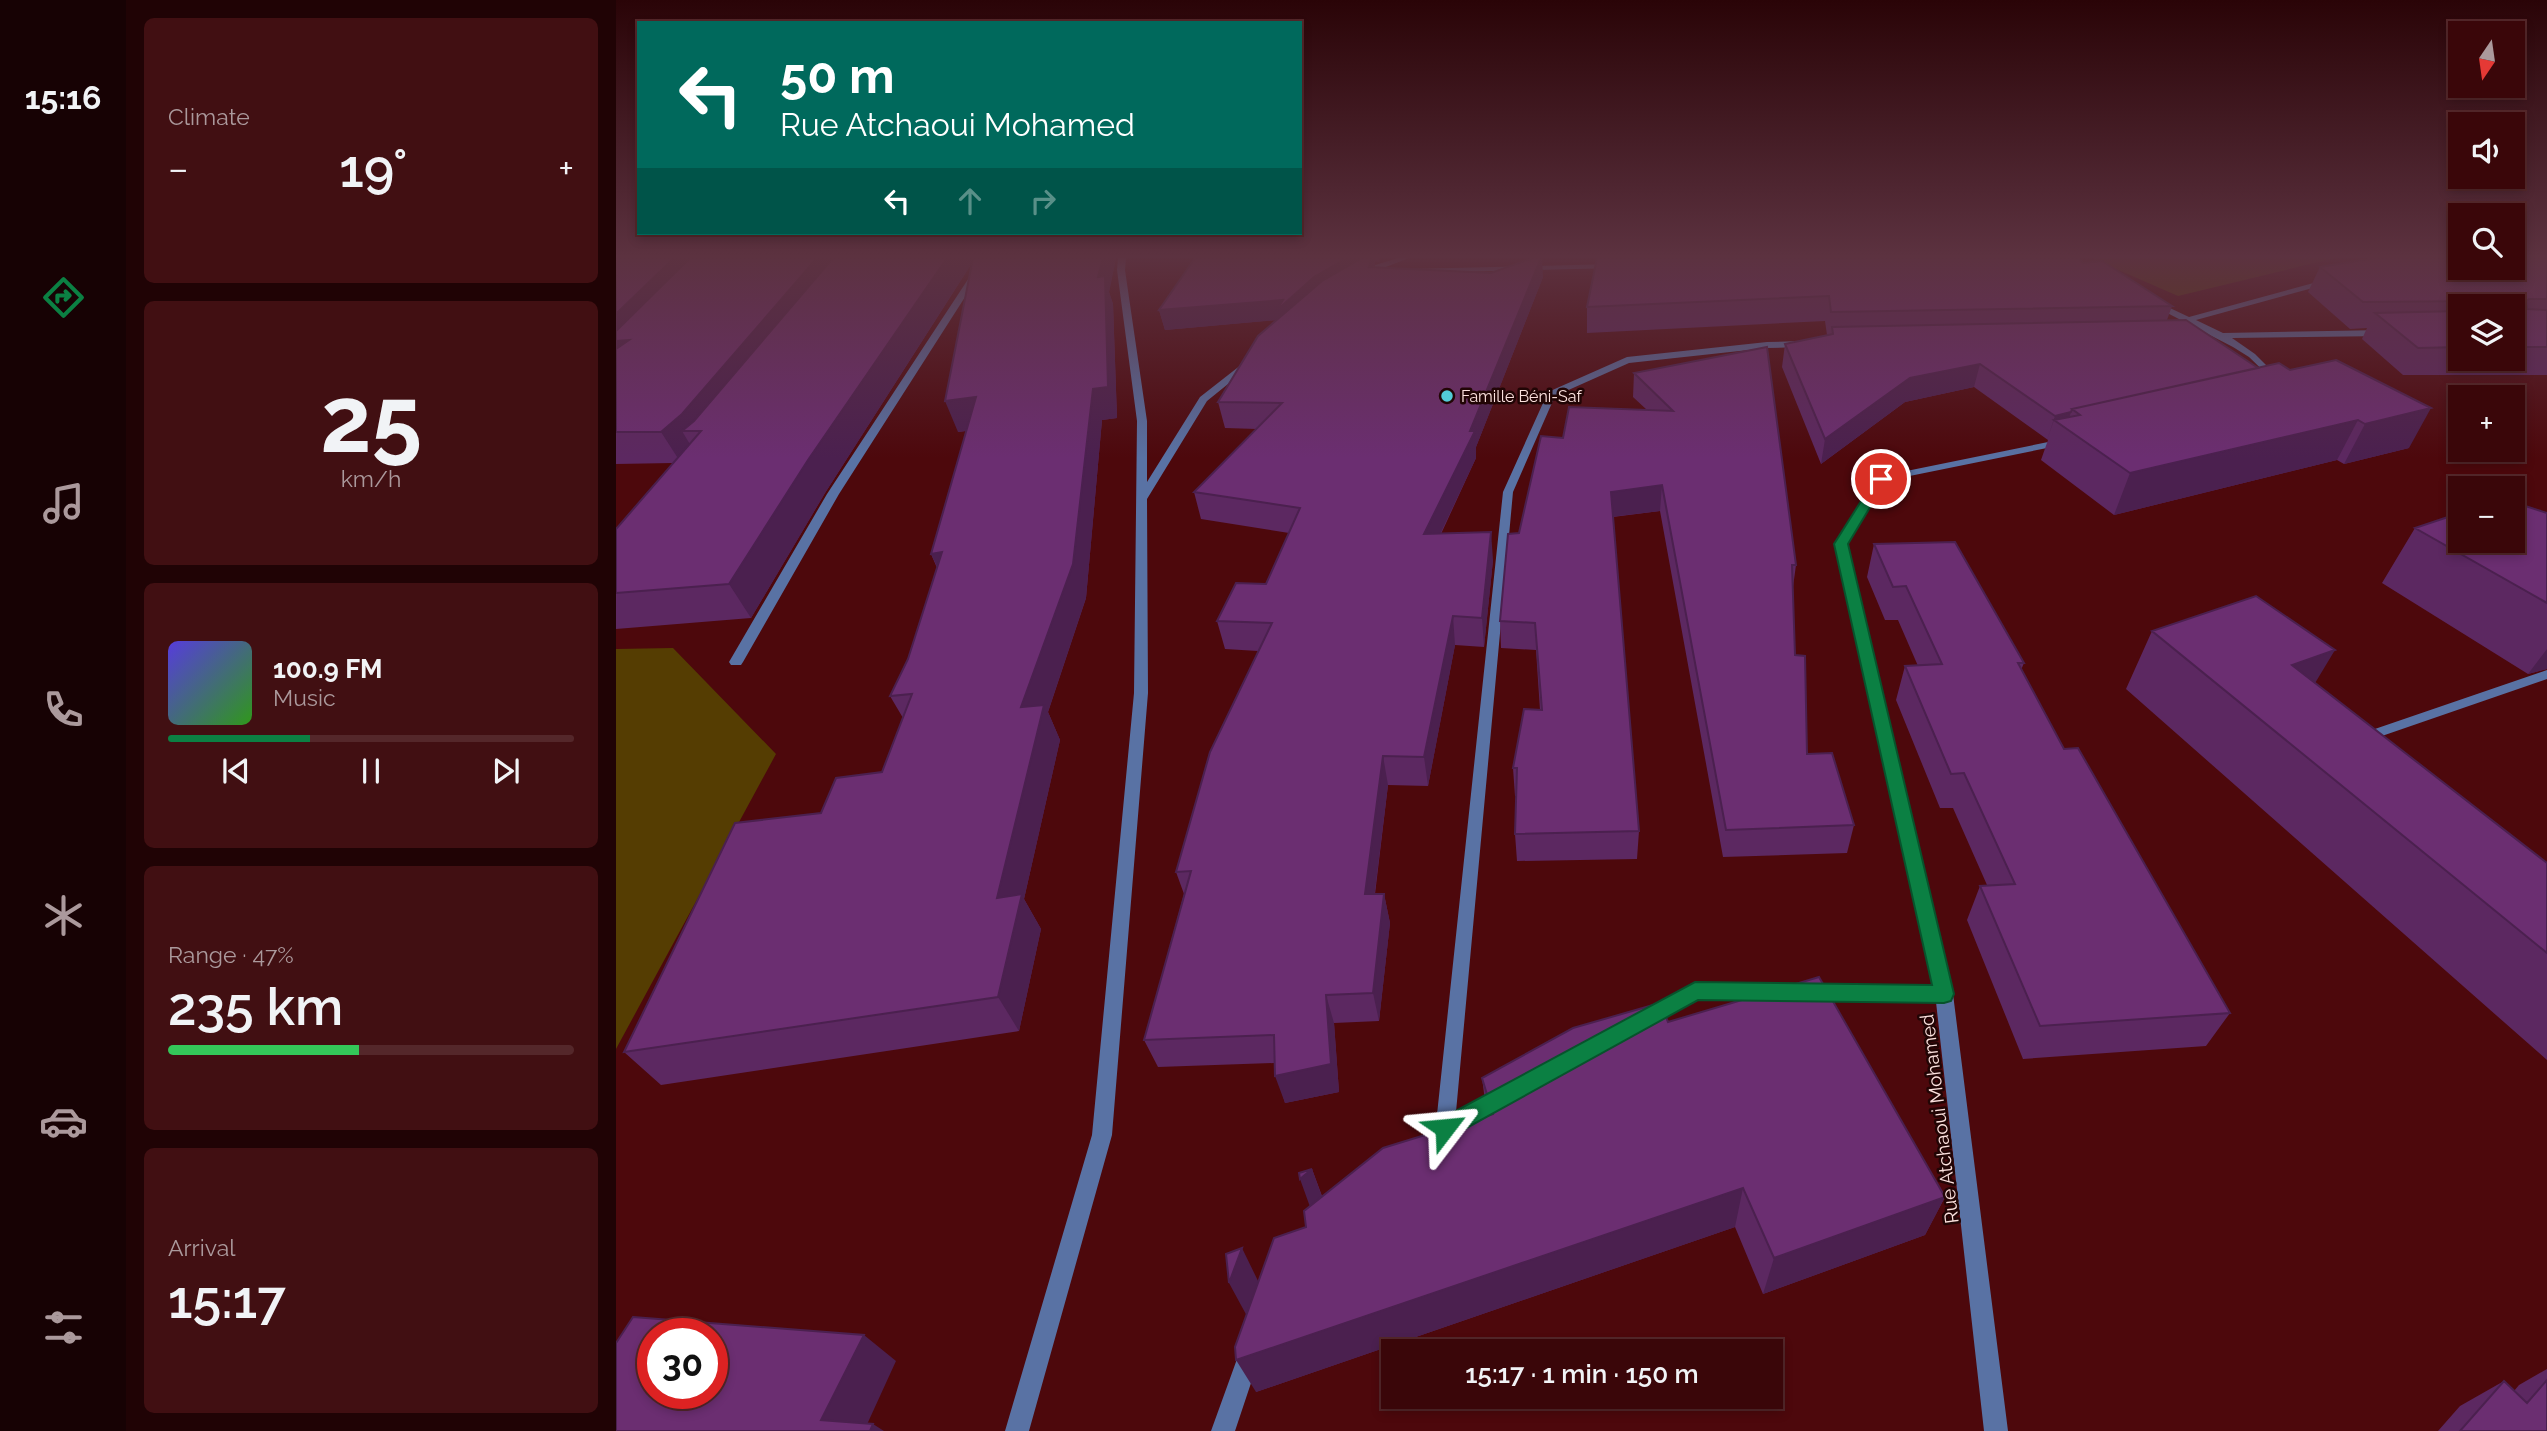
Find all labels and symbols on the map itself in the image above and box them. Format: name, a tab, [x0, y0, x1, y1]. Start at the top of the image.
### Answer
north arrow	[2448, 21, 2525, 98]
place label: Famille Béni-Saf	[1461, 387, 1582, 406]
marker: Famille Béni-Saf	[1439, 388, 1455, 404]
pin	[1851, 449, 1911, 509]
street label: Rue Atchaoui Mohamed	[1915, 1013, 1963, 1225]
position arrow	[1408, 1091, 1482, 1165]
speed limit sign: 30	[637, 1318, 728, 1409]

